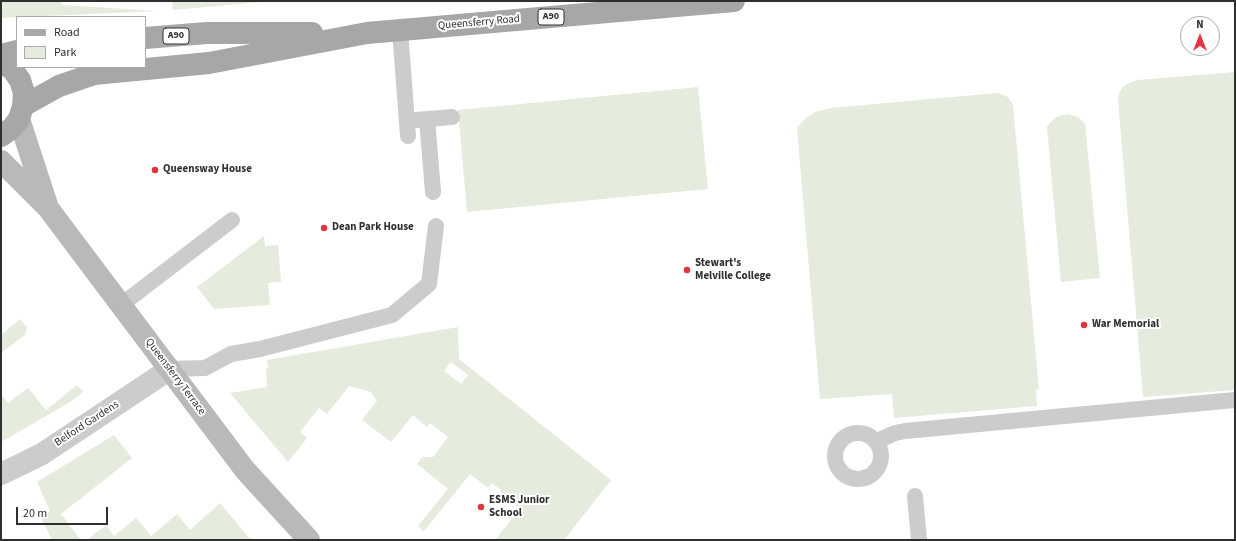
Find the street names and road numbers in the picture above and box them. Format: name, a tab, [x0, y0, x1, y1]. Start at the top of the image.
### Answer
road number: A90	[538, 9, 564, 25]
street label: Queensferry Road	[437, 13, 521, 33]
road number: A90	[163, 28, 189, 44]
street label: Queensferry Terrace	[142, 336, 208, 418]
street label: Belford Gardens	[52, 398, 122, 450]

